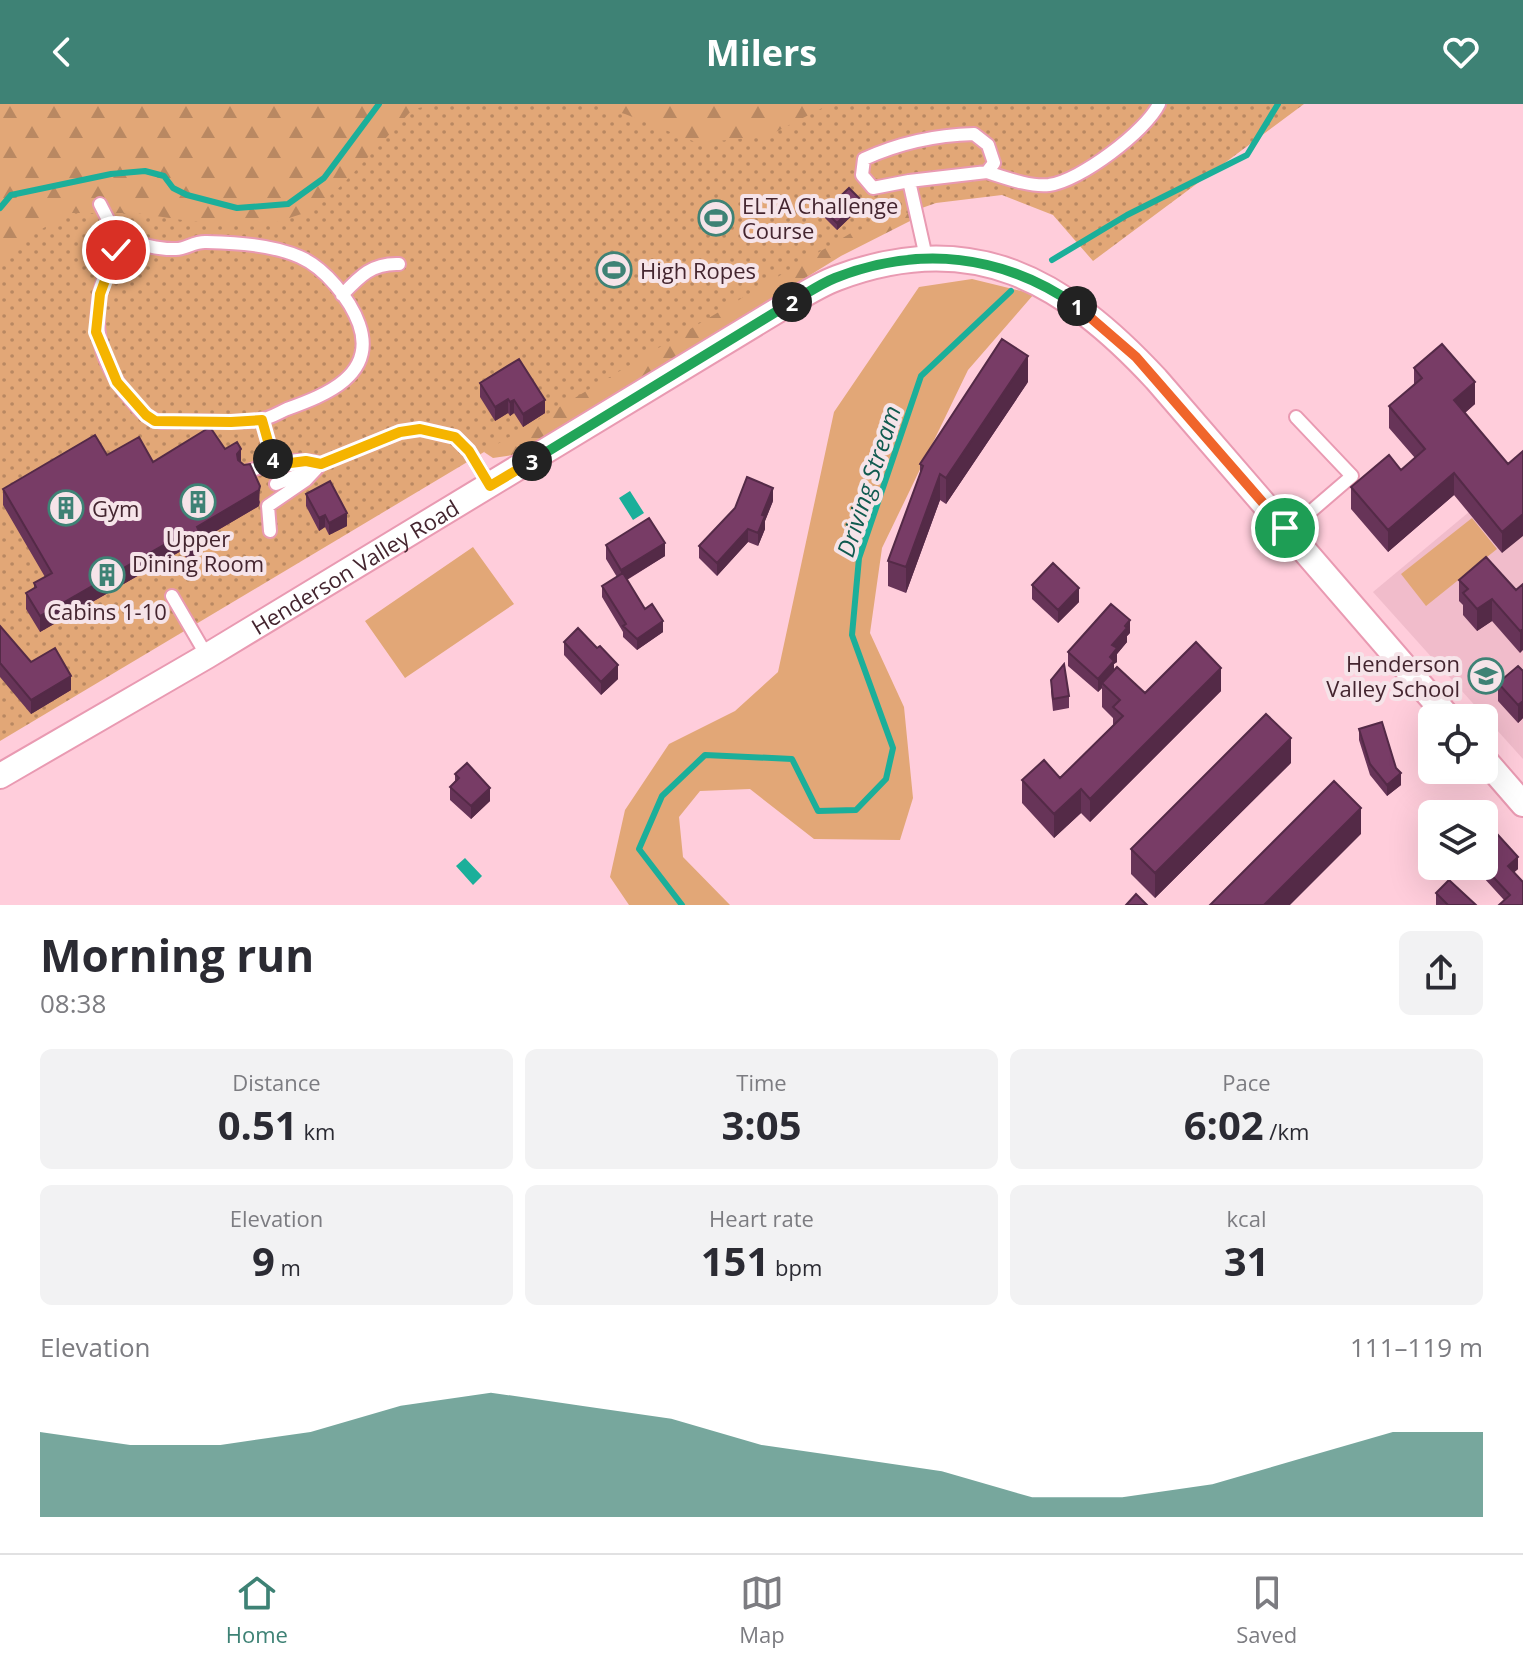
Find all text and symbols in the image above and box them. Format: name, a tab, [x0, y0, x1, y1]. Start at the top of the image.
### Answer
text: Milers	[706, 28, 817, 77]
icon: back	[40, 30, 84, 74]
icon: heart	[1439, 30, 1483, 74]
place label: ELTA Challenge Course	[742, 190, 898, 245]
sports icon: ELTA Challenge Course	[697, 199, 735, 237]
pin	[82, 216, 150, 284]
icon: check	[94, 228, 138, 272]
sports icon: High Ropes	[595, 251, 633, 289]
place label: High Ropes	[640, 255, 756, 285]
pin: 2	[772, 282, 812, 322]
pin: 1	[1057, 286, 1097, 326]
text: 2	[786, 287, 798, 317]
text: 1	[1071, 291, 1083, 321]
water label: Driving Stream	[828, 401, 908, 561]
pin: 4	[253, 439, 293, 479]
pin: 3	[512, 441, 552, 481]
text: 4	[267, 444, 279, 474]
text: 3	[526, 446, 538, 476]
building icon: Upper Dining Room	[179, 483, 217, 521]
building icon: Gym	[47, 489, 85, 527]
street label: Henderson Valley Road	[245, 492, 464, 641]
place label: Gym	[92, 493, 139, 523]
pin	[1251, 494, 1319, 562]
icon: arrive	[1263, 506, 1307, 550]
place label: Upper Dining Room	[132, 523, 264, 578]
building icon: Cabins 1-10	[88, 556, 126, 594]
place label: Cabins 1-10	[47, 596, 167, 626]
place label: Henderson Valley School	[1326, 648, 1460, 703]
school or university icon: Henderson Valley School	[1467, 657, 1505, 695]
map controls	[1418, 704, 1498, 880]
button: locate	[1418, 704, 1498, 784]
button: layers	[1418, 800, 1498, 880]
text: Morning run	[40, 925, 314, 985]
button: share	[1399, 931, 1483, 1015]
text: 08:38	[40, 985, 106, 1021]
text: Distance	[232, 1067, 321, 1097]
text: Time	[736, 1067, 787, 1097]
text: Pace	[1222, 1067, 1271, 1097]
text: 0.51	[218, 1097, 298, 1152]
text: 3:05	[721, 1097, 802, 1152]
text: 6:02	[1184, 1097, 1264, 1152]
text: km	[298, 1116, 335, 1146]
text: /km	[1264, 1116, 1309, 1146]
text: Elevation	[230, 1203, 323, 1233]
text: Heart rate	[709, 1203, 814, 1233]
text: kcal	[1227, 1203, 1266, 1233]
text: 9	[252, 1233, 275, 1288]
text: 151	[701, 1233, 769, 1288]
text: 31	[1224, 1233, 1269, 1288]
text: m	[275, 1252, 301, 1282]
text: bpm	[769, 1252, 822, 1282]
text: Elevation	[40, 1329, 150, 1365]
text: 111–119 m	[1350, 1329, 1483, 1365]
tab: Home	[226, 1571, 288, 1649]
tab: Map	[739, 1571, 785, 1649]
tab: Saved	[1236, 1571, 1297, 1649]

